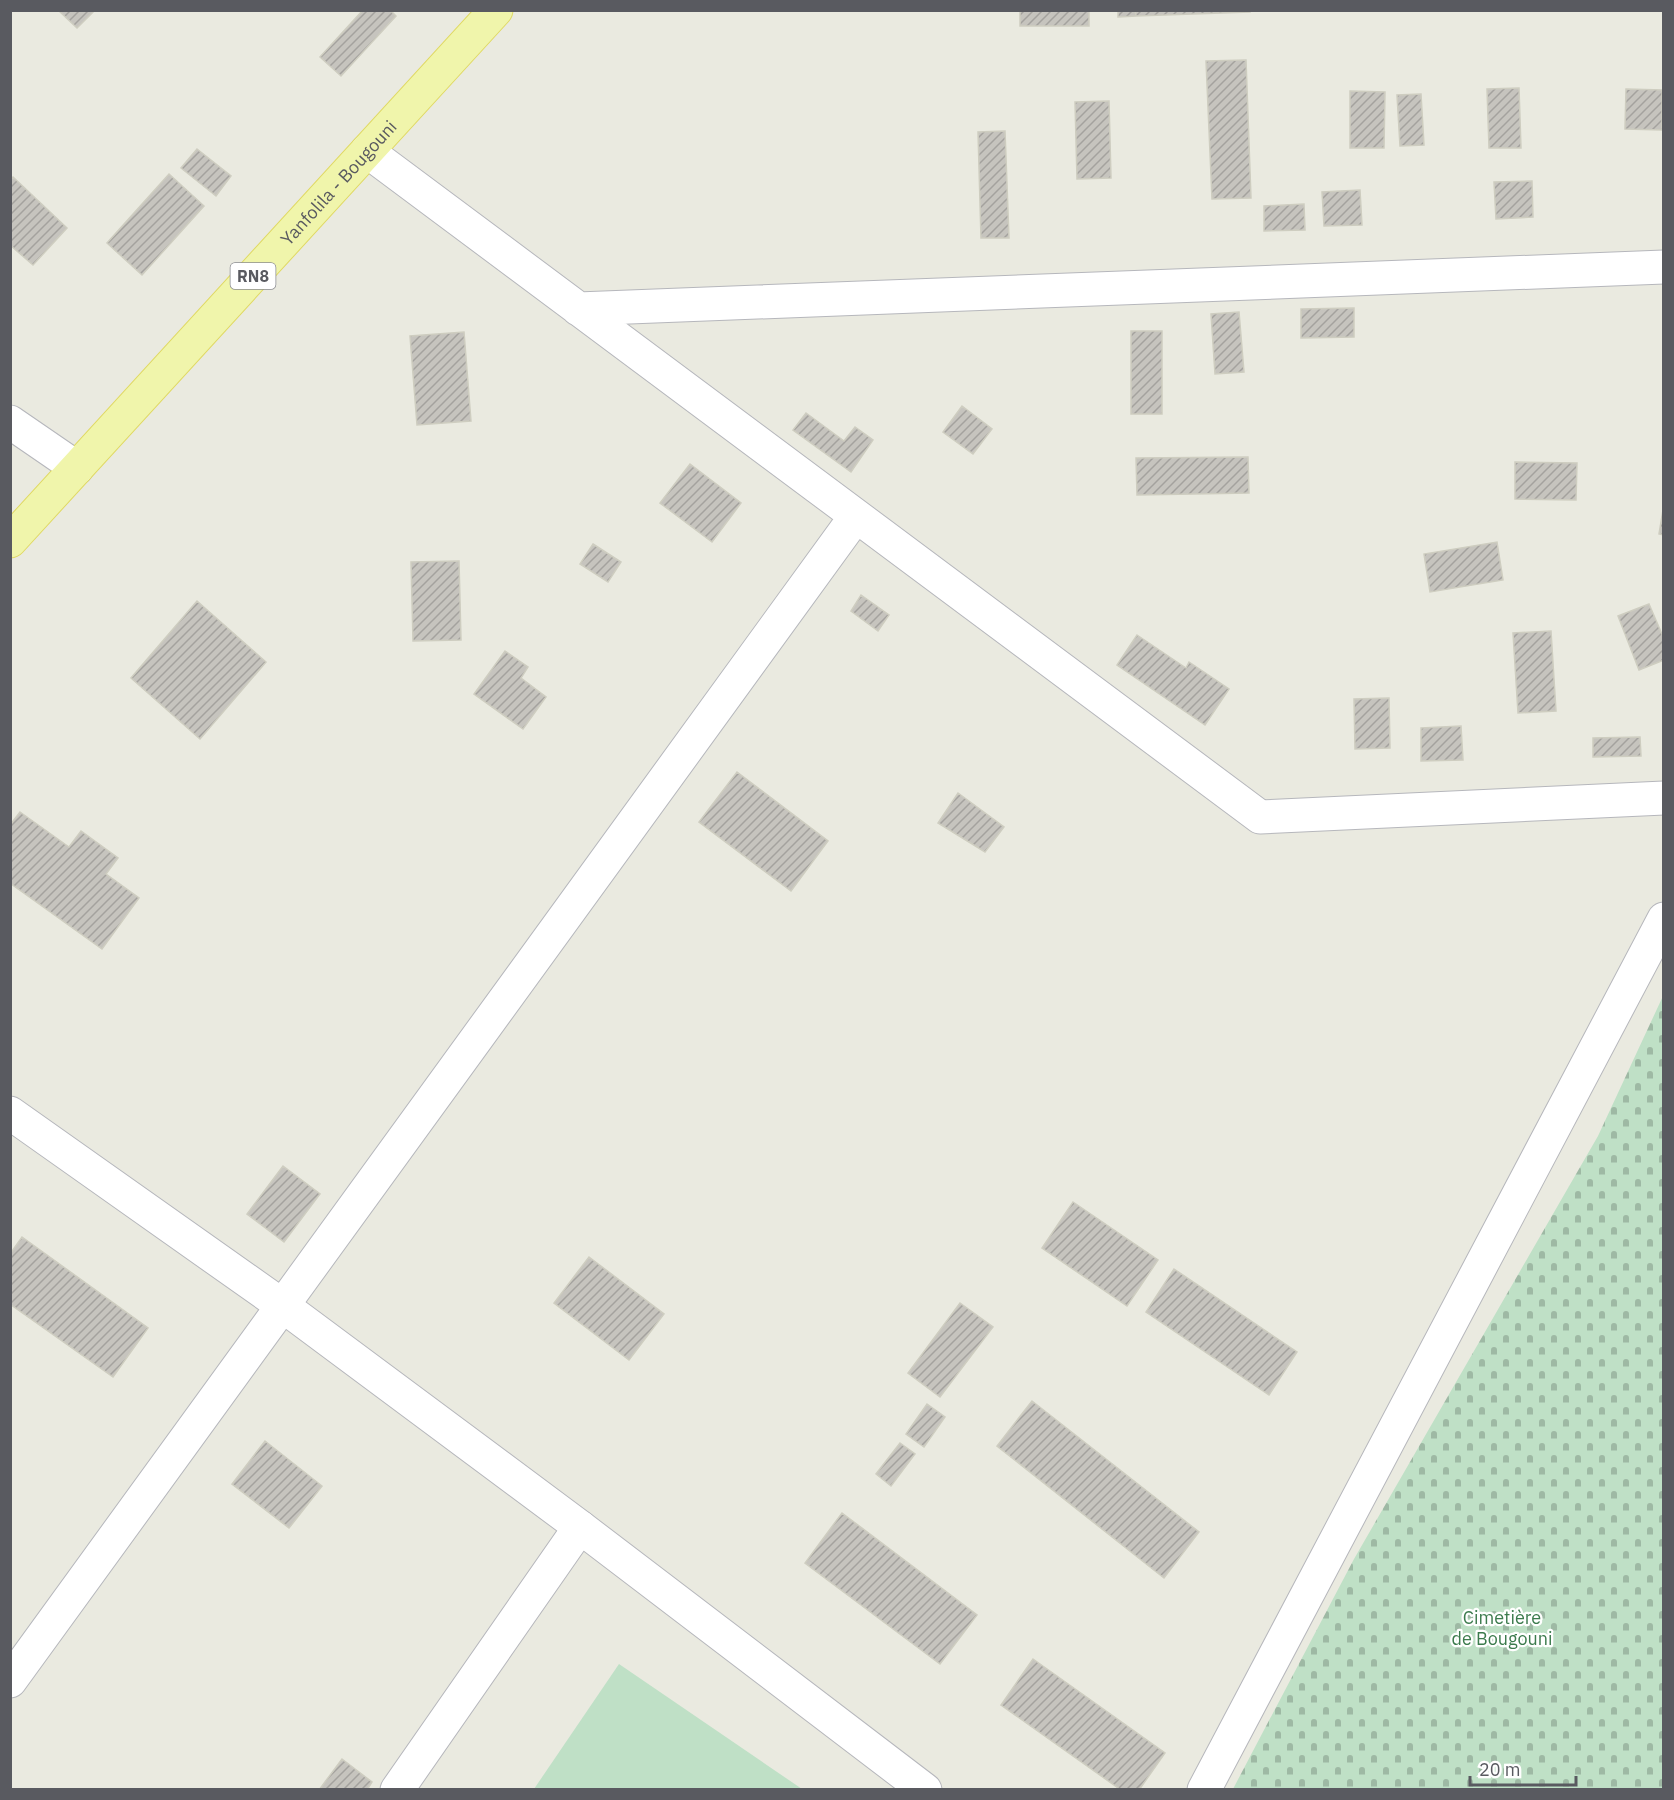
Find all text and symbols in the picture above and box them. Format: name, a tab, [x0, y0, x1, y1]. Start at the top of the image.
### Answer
street label: Yanfolila - Bougouni	[275, 115, 401, 250]
road number: RN8	[230, 263, 276, 289]
park label: Cimetière de Bougouni	[1451, 1606, 1553, 1650]
scale bar	[1470, 1749, 1576, 1787]
text: 20 m	[1479, 1758, 1521, 1781]

